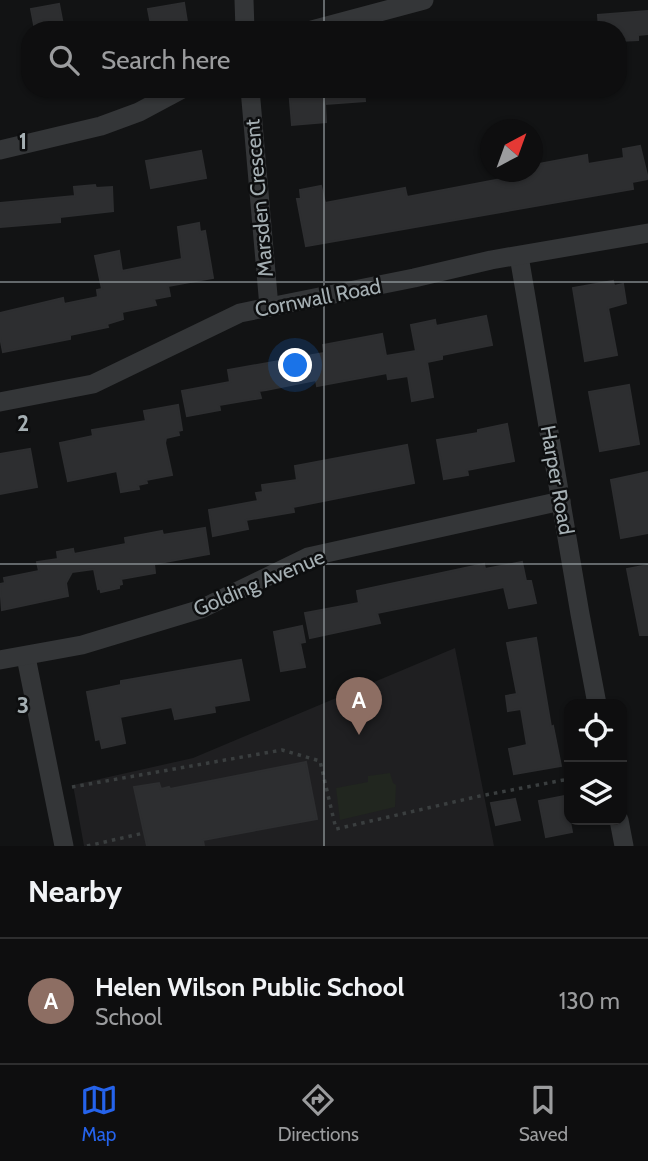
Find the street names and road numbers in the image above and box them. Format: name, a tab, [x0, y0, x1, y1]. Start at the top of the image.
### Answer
street label: Marsden Crescent	[239, 118, 278, 278]
street label: Cornwall Road	[253, 273, 383, 322]
street label: Harper Road	[536, 423, 579, 537]
street label: Golding Avenue	[189, 544, 328, 621]

